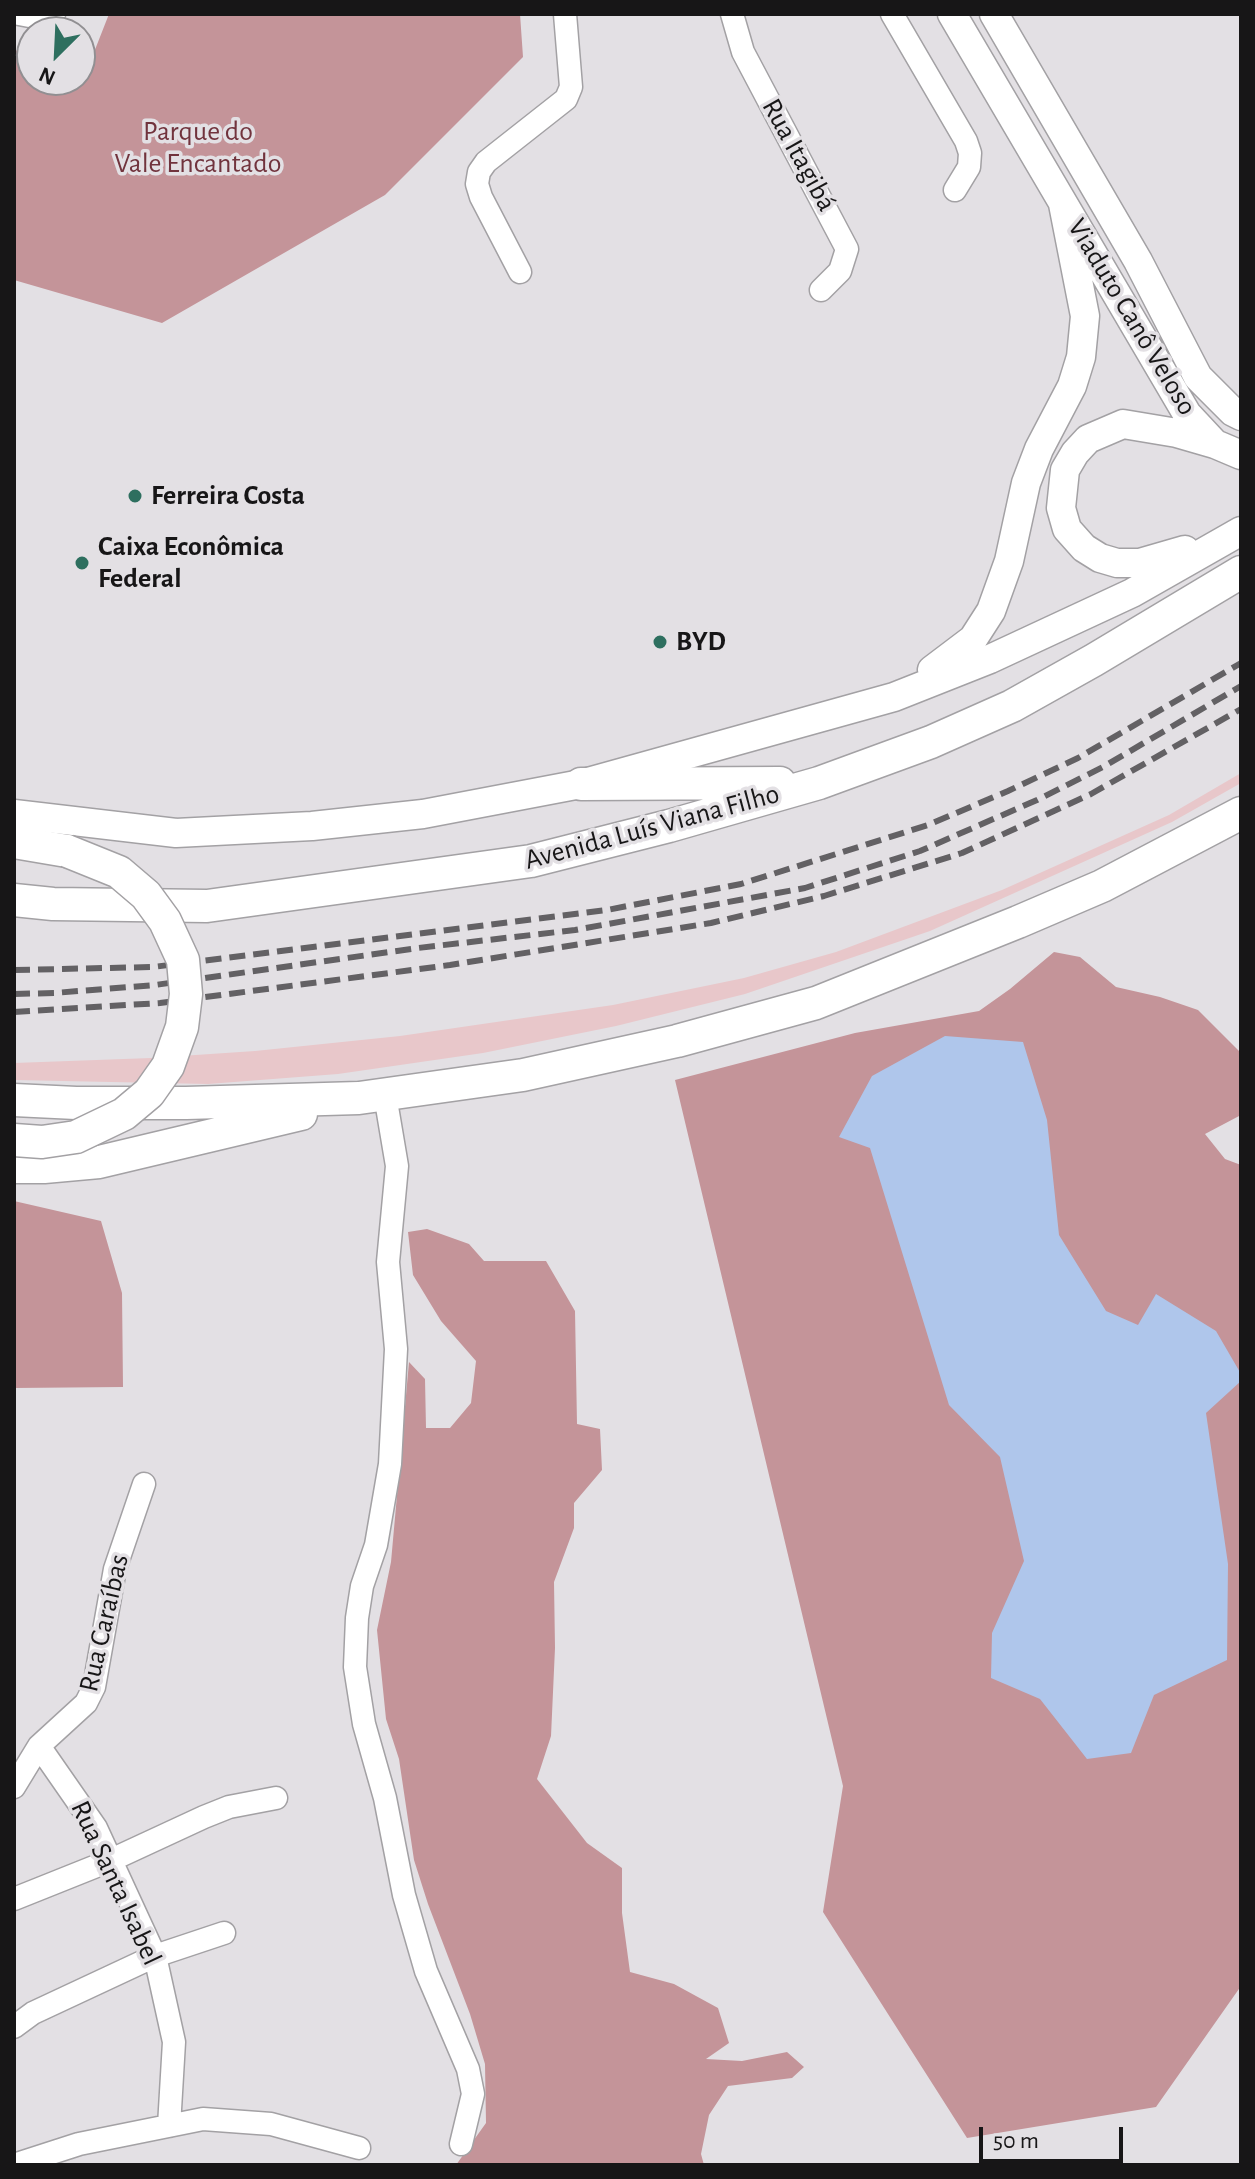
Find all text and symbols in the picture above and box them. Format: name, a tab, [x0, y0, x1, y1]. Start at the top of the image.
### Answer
north arrow	[16, 16, 96, 96]
text: N	[36, 63, 59, 89]
street label: Rua Itagibá	[754, 93, 844, 217]
park label: Parque do Vale Encantado	[114, 115, 282, 181]
street label: Viaduto Canô Veloso	[1060, 213, 1204, 421]
place label: Ferreira Costa	[151, 479, 305, 513]
marker: Ferreira Costa	[126, 487, 144, 505]
place label: Caixa Econômica Federal	[98, 530, 284, 596]
marker: Caixa Econômica Federal	[73, 554, 91, 572]
place label: BYD	[676, 625, 726, 659]
marker: BYD	[651, 633, 669, 651]
street label: Avenida Luís Viana Filho	[521, 777, 783, 877]
street label: Rua Caraíbas	[72, 1551, 136, 1695]
street label: Rua Santa Isabel	[63, 1795, 169, 1971]
scale bar	[983, 2111, 1127, 2161]
text: 50 m	[993, 2129, 1039, 2153]

